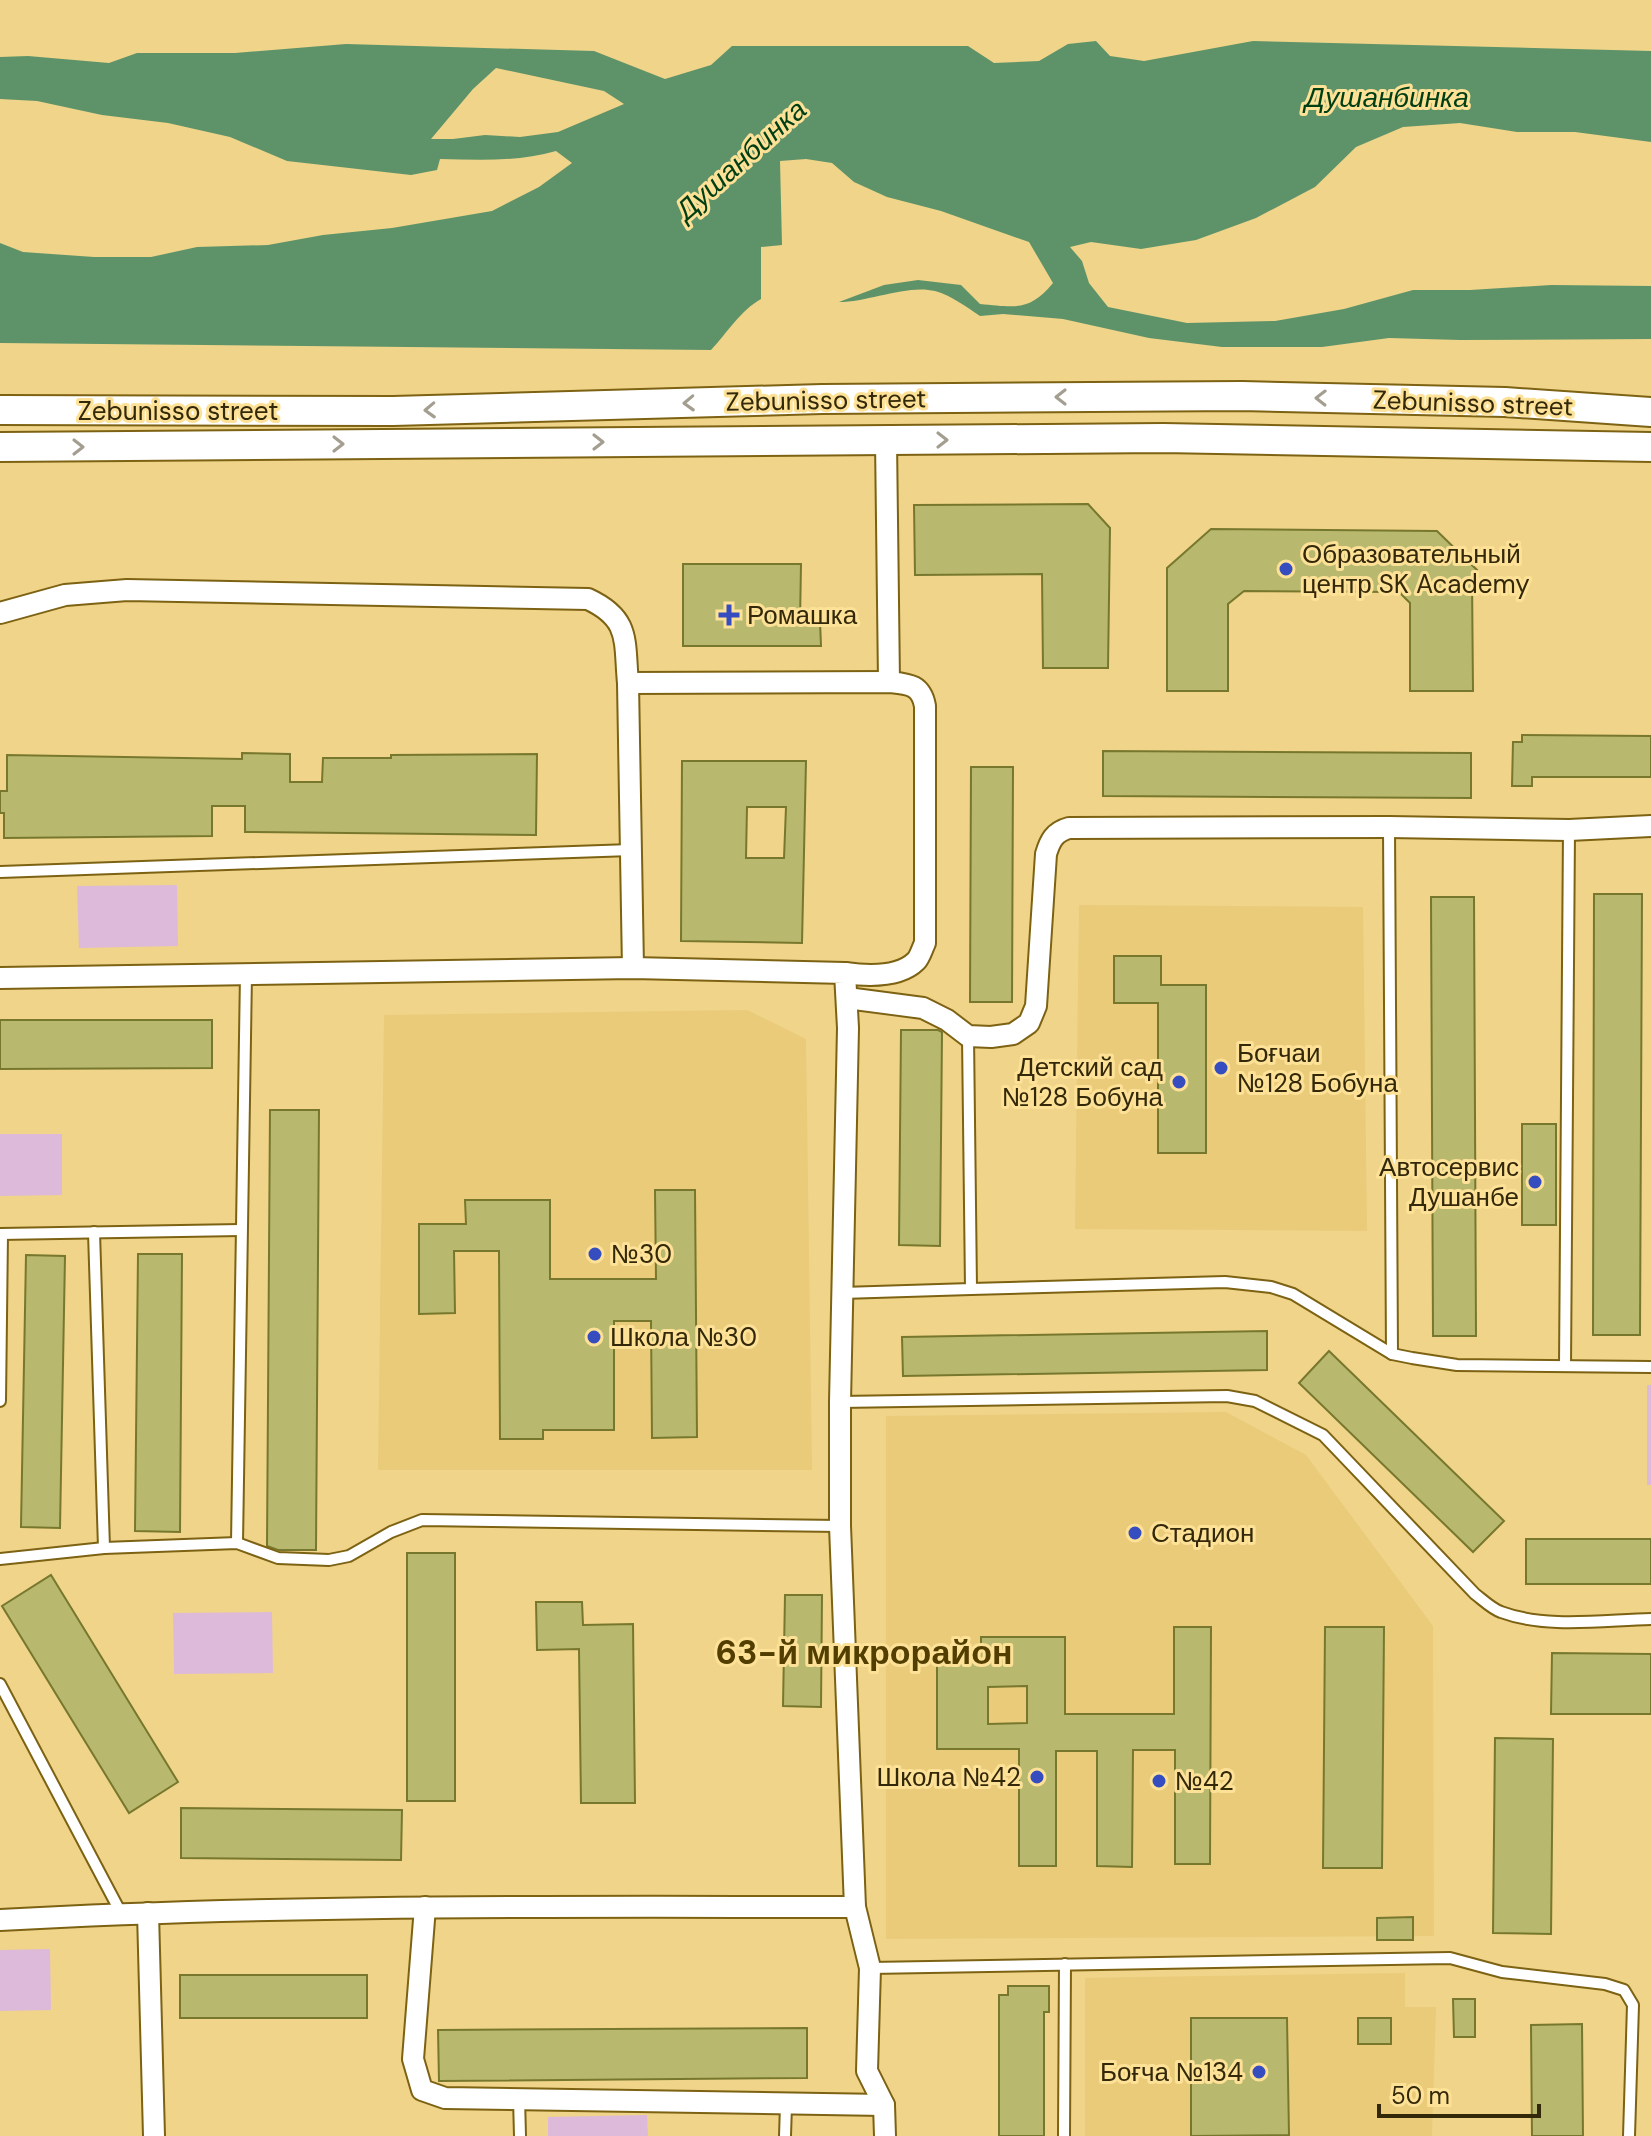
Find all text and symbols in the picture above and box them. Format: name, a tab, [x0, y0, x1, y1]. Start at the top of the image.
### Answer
water label: Душанбинка	[1302, 79, 1469, 116]
water label: Душанбинка	[666, 91, 814, 231]
street label: Zebunisso street	[725, 381, 927, 419]
street label: Zebunisso street	[1372, 383, 1574, 423]
one-way arrow	[1054, 388, 1067, 406]
one-way arrow	[1314, 389, 1327, 406]
street label: Zebunisso street	[78, 394, 278, 428]
one-way arrow	[682, 394, 695, 412]
one-way arrow	[423, 401, 436, 419]
one-way arrow	[936, 431, 949, 448]
one-way arrow	[592, 433, 605, 451]
one-way arrow	[332, 436, 345, 453]
one-way arrow	[72, 438, 85, 456]
place label: Образовательный центр SK Academy	[1302, 537, 1530, 601]
marker: Образовательный центр SK Academy	[1277, 560, 1295, 578]
place label: Ромашка	[747, 598, 858, 632]
marker: Ромашка	[718, 604, 740, 626]
place label: Боғчаи №128 Бобуна	[1237, 1036, 1398, 1100]
place label: Детский сад №128 Бобуна	[1002, 1050, 1164, 1114]
marker: Боғчаи №128 Бобуна	[1212, 1059, 1230, 1077]
marker: Детский сад №128 Бобуна	[1170, 1073, 1188, 1091]
place label: Автосервис Душанбе	[1379, 1150, 1519, 1214]
marker: Автосервис Душанбе	[1526, 1173, 1544, 1191]
place label: №30	[611, 1237, 672, 1271]
marker: №30	[586, 1245, 604, 1263]
place label: Школа №30	[610, 1320, 757, 1354]
marker: Школа №30	[585, 1328, 603, 1346]
place label: Стадион	[1151, 1516, 1254, 1550]
marker: Стадион	[1126, 1524, 1144, 1542]
district label: 63-й микрорайон	[715, 1630, 1013, 1675]
place label: Школа №42	[876, 1760, 1021, 1794]
place label: №42	[1175, 1764, 1234, 1798]
marker: Школа №42	[1028, 1768, 1046, 1786]
marker: №42	[1150, 1772, 1168, 1790]
place label: Боғча №134	[1100, 2055, 1243, 2089]
marker: Боғча №134	[1250, 2063, 1268, 2081]
scale bar	[1379, 2068, 1539, 2118]
text: 50 m	[1391, 2080, 1450, 2111]

